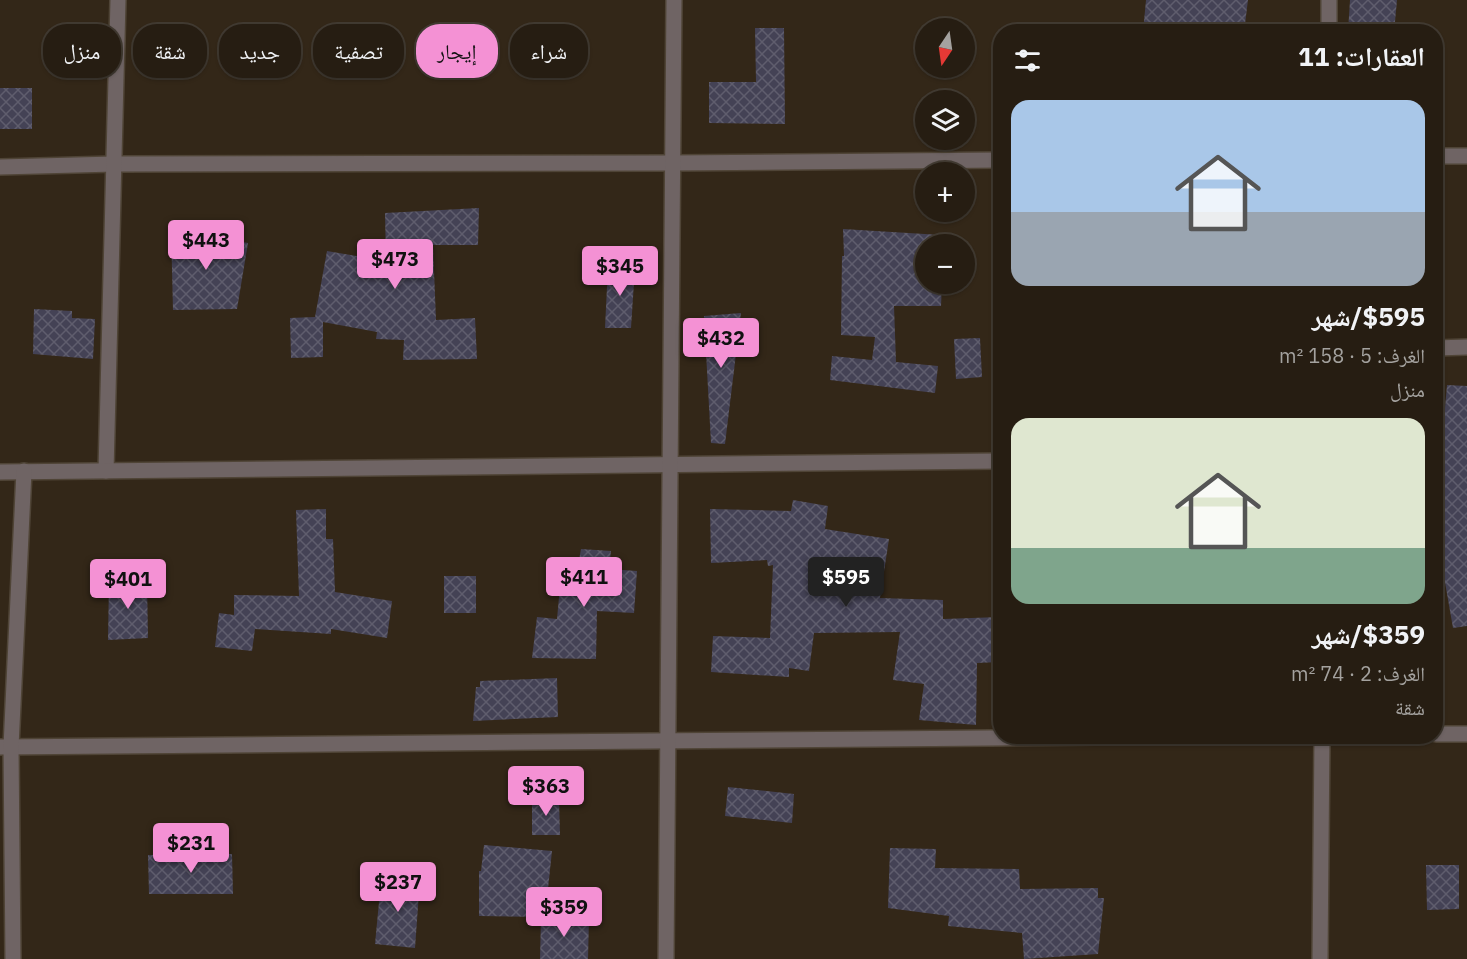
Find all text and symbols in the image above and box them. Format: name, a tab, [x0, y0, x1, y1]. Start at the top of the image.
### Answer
north arrow	[915, 18, 975, 78]
map controls	[915, 18, 975, 294]
chip: منزل	[43, 24, 121, 78]
chip: شقة	[133, 24, 207, 78]
chip: جديد	[219, 24, 301, 78]
chip: تصفية	[313, 24, 404, 78]
chip: إيجار	[416, 24, 498, 78]
chip: شراء	[510, 24, 588, 78]
text: العقارات: 11	[1298, 39, 1425, 73]
icon: filters	[1011, 44, 1044, 77]
button: layers	[915, 90, 975, 150]
icon: home	[1164, 139, 1272, 247]
button: +	[915, 162, 975, 222]
pin: $443	[170, 220, 242, 271]
text: $443	[182, 226, 230, 253]
button: −	[915, 234, 975, 294]
pin: $473	[359, 239, 431, 290]
text: $473	[371, 245, 419, 272]
pin: $345	[584, 246, 656, 297]
text: $345	[596, 252, 644, 279]
text: $595/شهر	[1312, 299, 1425, 333]
pin: $432	[685, 318, 757, 369]
text: $432	[697, 324, 745, 351]
text: الغرف: 5 · 158 m²	[1279, 342, 1425, 369]
text: منزل	[1390, 376, 1425, 403]
icon: home	[1164, 457, 1272, 565]
pin: $411	[548, 557, 620, 608]
pin: $595	[810, 557, 882, 608]
pin: $401	[92, 559, 164, 610]
text: $411	[560, 563, 608, 590]
text: $595	[822, 563, 870, 590]
text: $401	[104, 565, 152, 592]
text: $359/شهر	[1312, 617, 1425, 651]
text: الغرف: 2 · 74 m²	[1291, 660, 1425, 687]
text: شقة	[1395, 694, 1425, 721]
pin: $363	[510, 766, 582, 817]
text: $363	[522, 772, 570, 799]
pin: $231	[155, 823, 227, 874]
text: $231	[167, 829, 215, 856]
pin: $237	[362, 862, 434, 913]
text: $237	[374, 868, 422, 895]
pin: $359	[528, 887, 600, 938]
text: $359	[540, 893, 588, 920]

